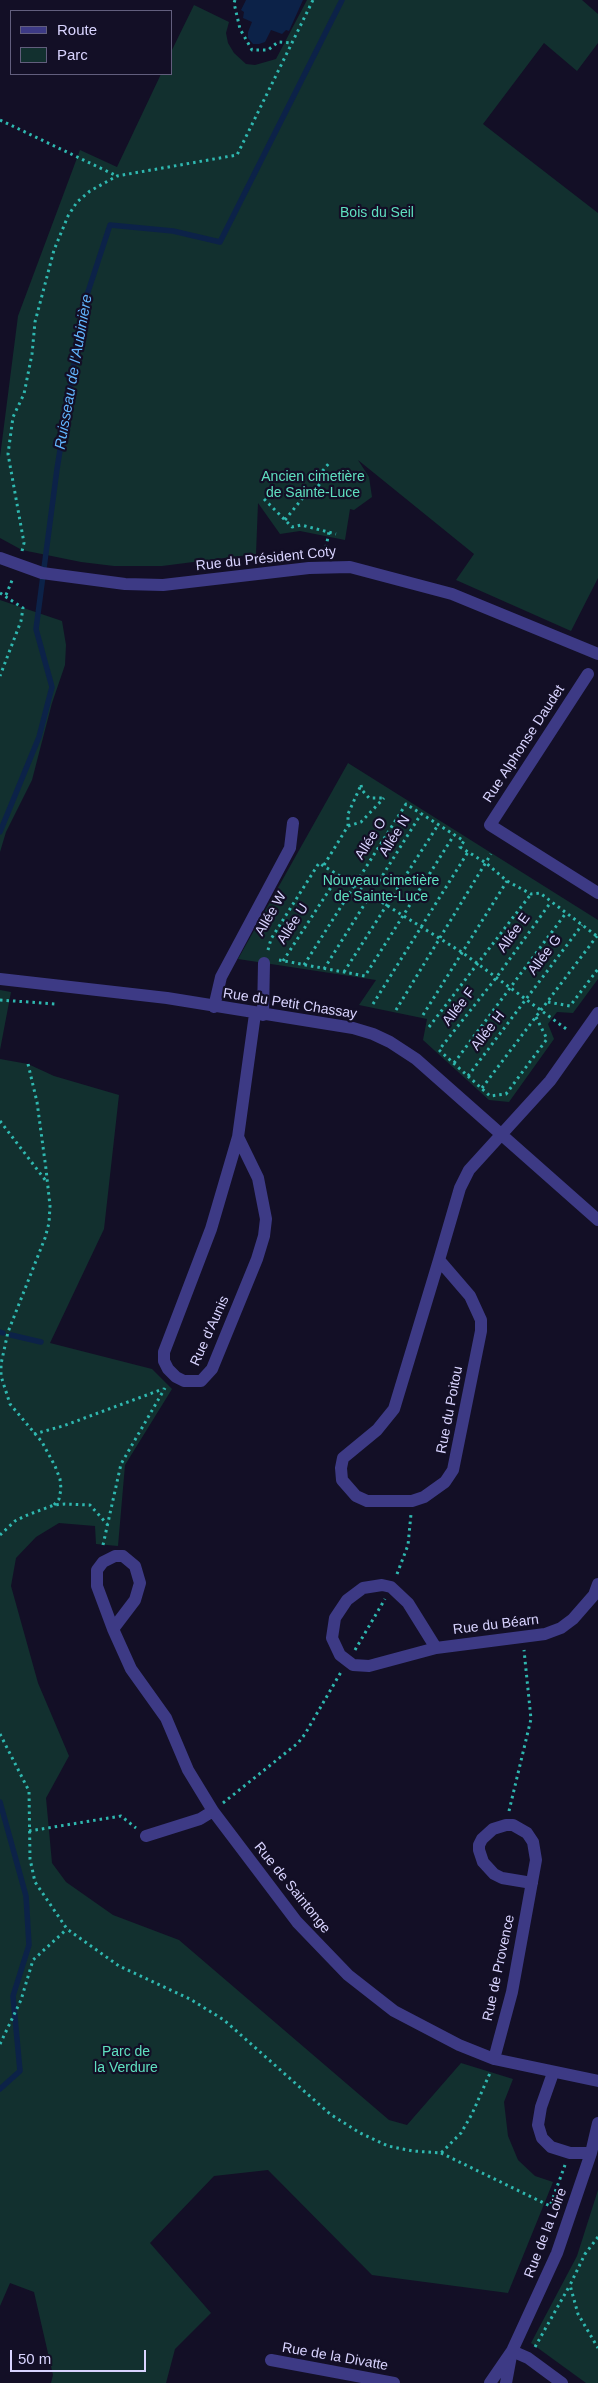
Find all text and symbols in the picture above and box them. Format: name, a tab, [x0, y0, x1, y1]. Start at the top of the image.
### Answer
legend	[10, 10, 172, 75]
text: Route	[57, 21, 97, 38]
text: Parc	[57, 46, 88, 63]
park label: Bois du Seil	[340, 205, 414, 221]
water label: Ruisseau de l'Aubinière	[51, 293, 97, 451]
park label: Ancien cimetière de Sainte-Luce	[261, 469, 365, 502]
street label: Rue du Président Coty	[195, 543, 337, 575]
street label: Rue Alphonse Daudet	[480, 682, 568, 806]
street label: Allée N	[376, 812, 414, 860]
street label: Allée O	[352, 815, 390, 863]
park label: Nouveau cimetière de Sainte-Luce	[323, 873, 439, 906]
street label: Allée W	[252, 889, 290, 939]
street label: Allée U	[274, 901, 312, 947]
street label: Allée E	[494, 910, 534, 956]
street label: Allée G	[524, 932, 566, 978]
street label: Rue du Petit Chassay	[222, 985, 358, 1023]
street label: Allée F	[439, 985, 479, 1029]
street label: Allée H	[467, 1008, 509, 1054]
street label: Rue d'Aunis	[187, 1293, 233, 1369]
street label: Rue du Poitou	[433, 1365, 467, 1455]
street label: Rue du Béarn	[452, 1611, 540, 1639]
street label: Rue de Saintonge	[250, 1839, 334, 1937]
street label: Rue de Provence	[480, 1913, 518, 2023]
park label: Parc de la Verdure	[94, 2044, 158, 2076]
street label: Rue de la Loire	[521, 2186, 571, 2280]
street label: Rue de la Divatte	[281, 2339, 389, 2375]
scale bar	[12, 2340, 149, 2372]
text: 50 m	[18, 2350, 51, 2367]

